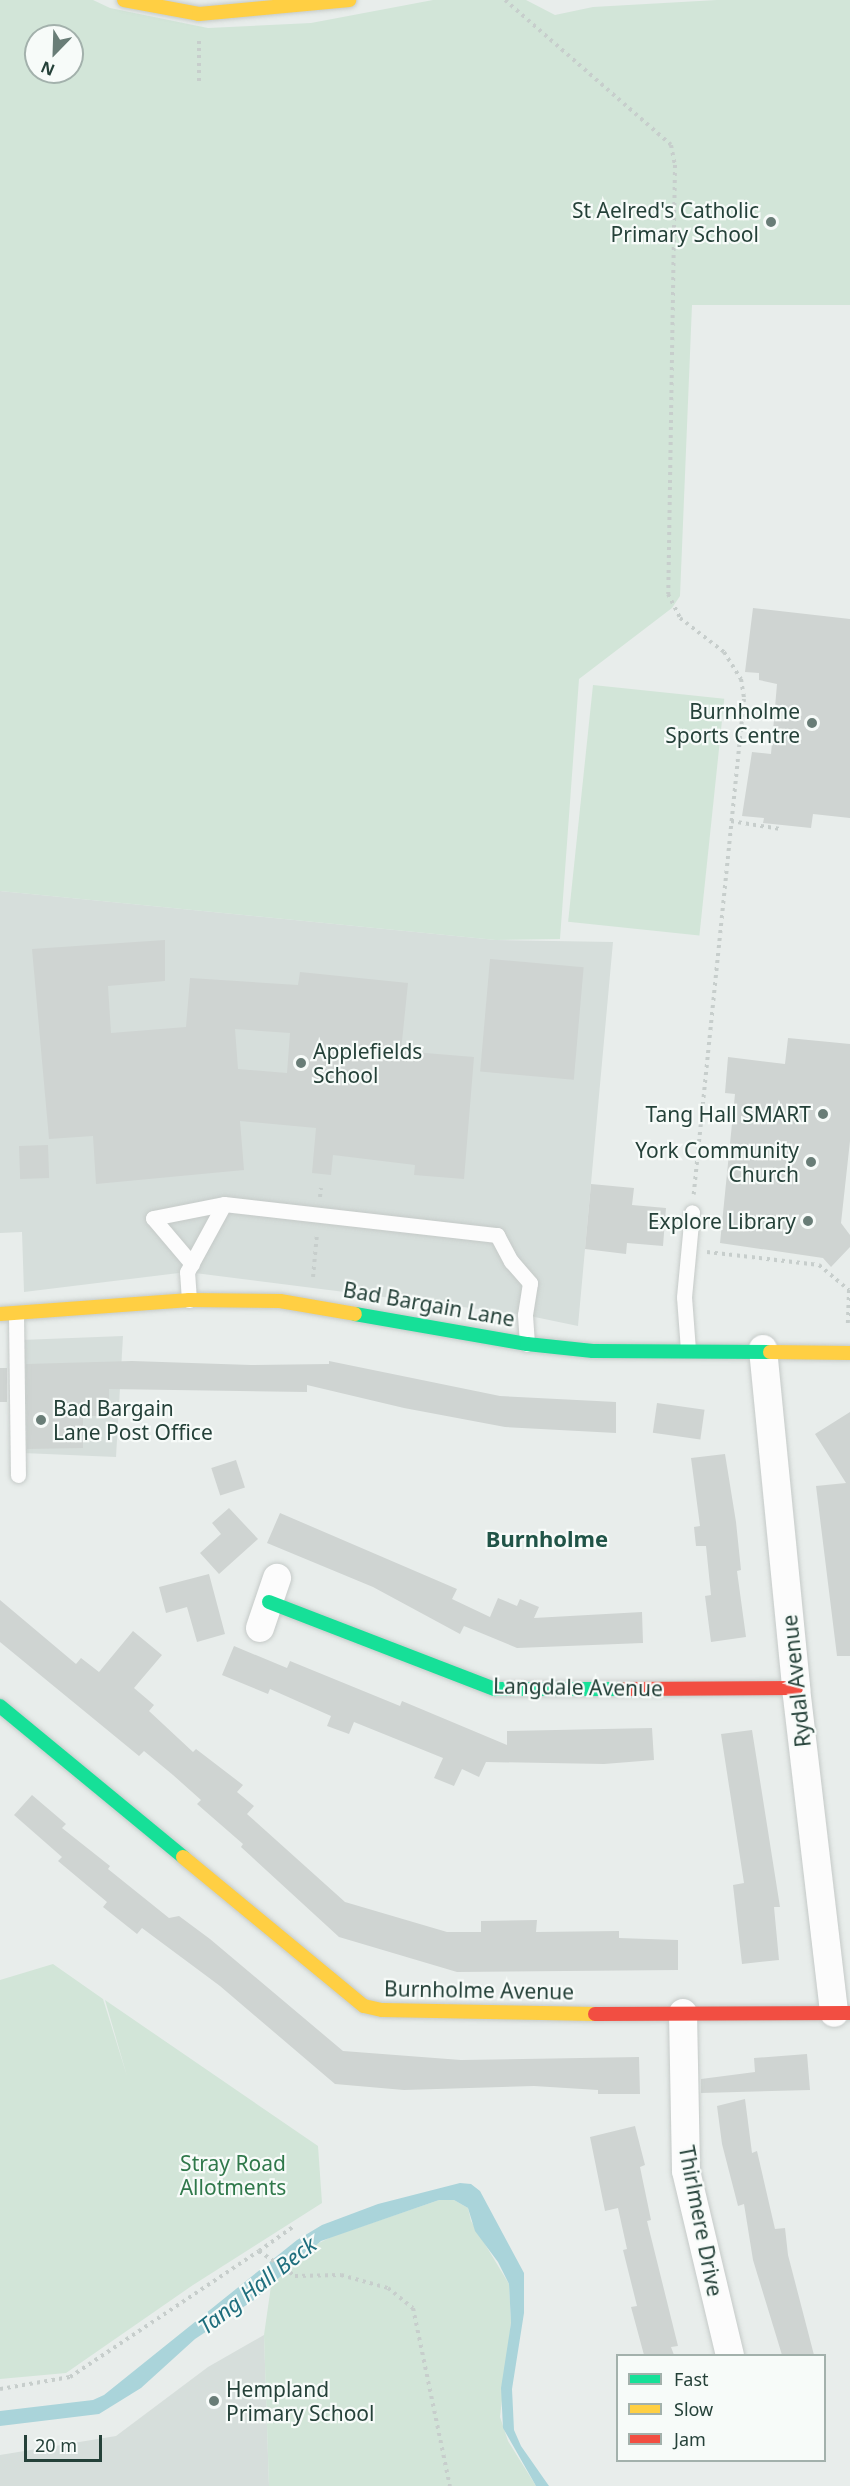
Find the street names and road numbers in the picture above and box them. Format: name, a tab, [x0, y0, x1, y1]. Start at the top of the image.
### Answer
street label: Bad Bargain Lane	[341, 1276, 517, 1332]
street label: Rydal Avenue	[777, 1614, 815, 1748]
street label: Langdale Avenue	[493, 1673, 663, 1701]
street label: Burnholme Avenue	[384, 1976, 574, 2004]
street label: Thirlmere Drive	[674, 2143, 728, 2299]

